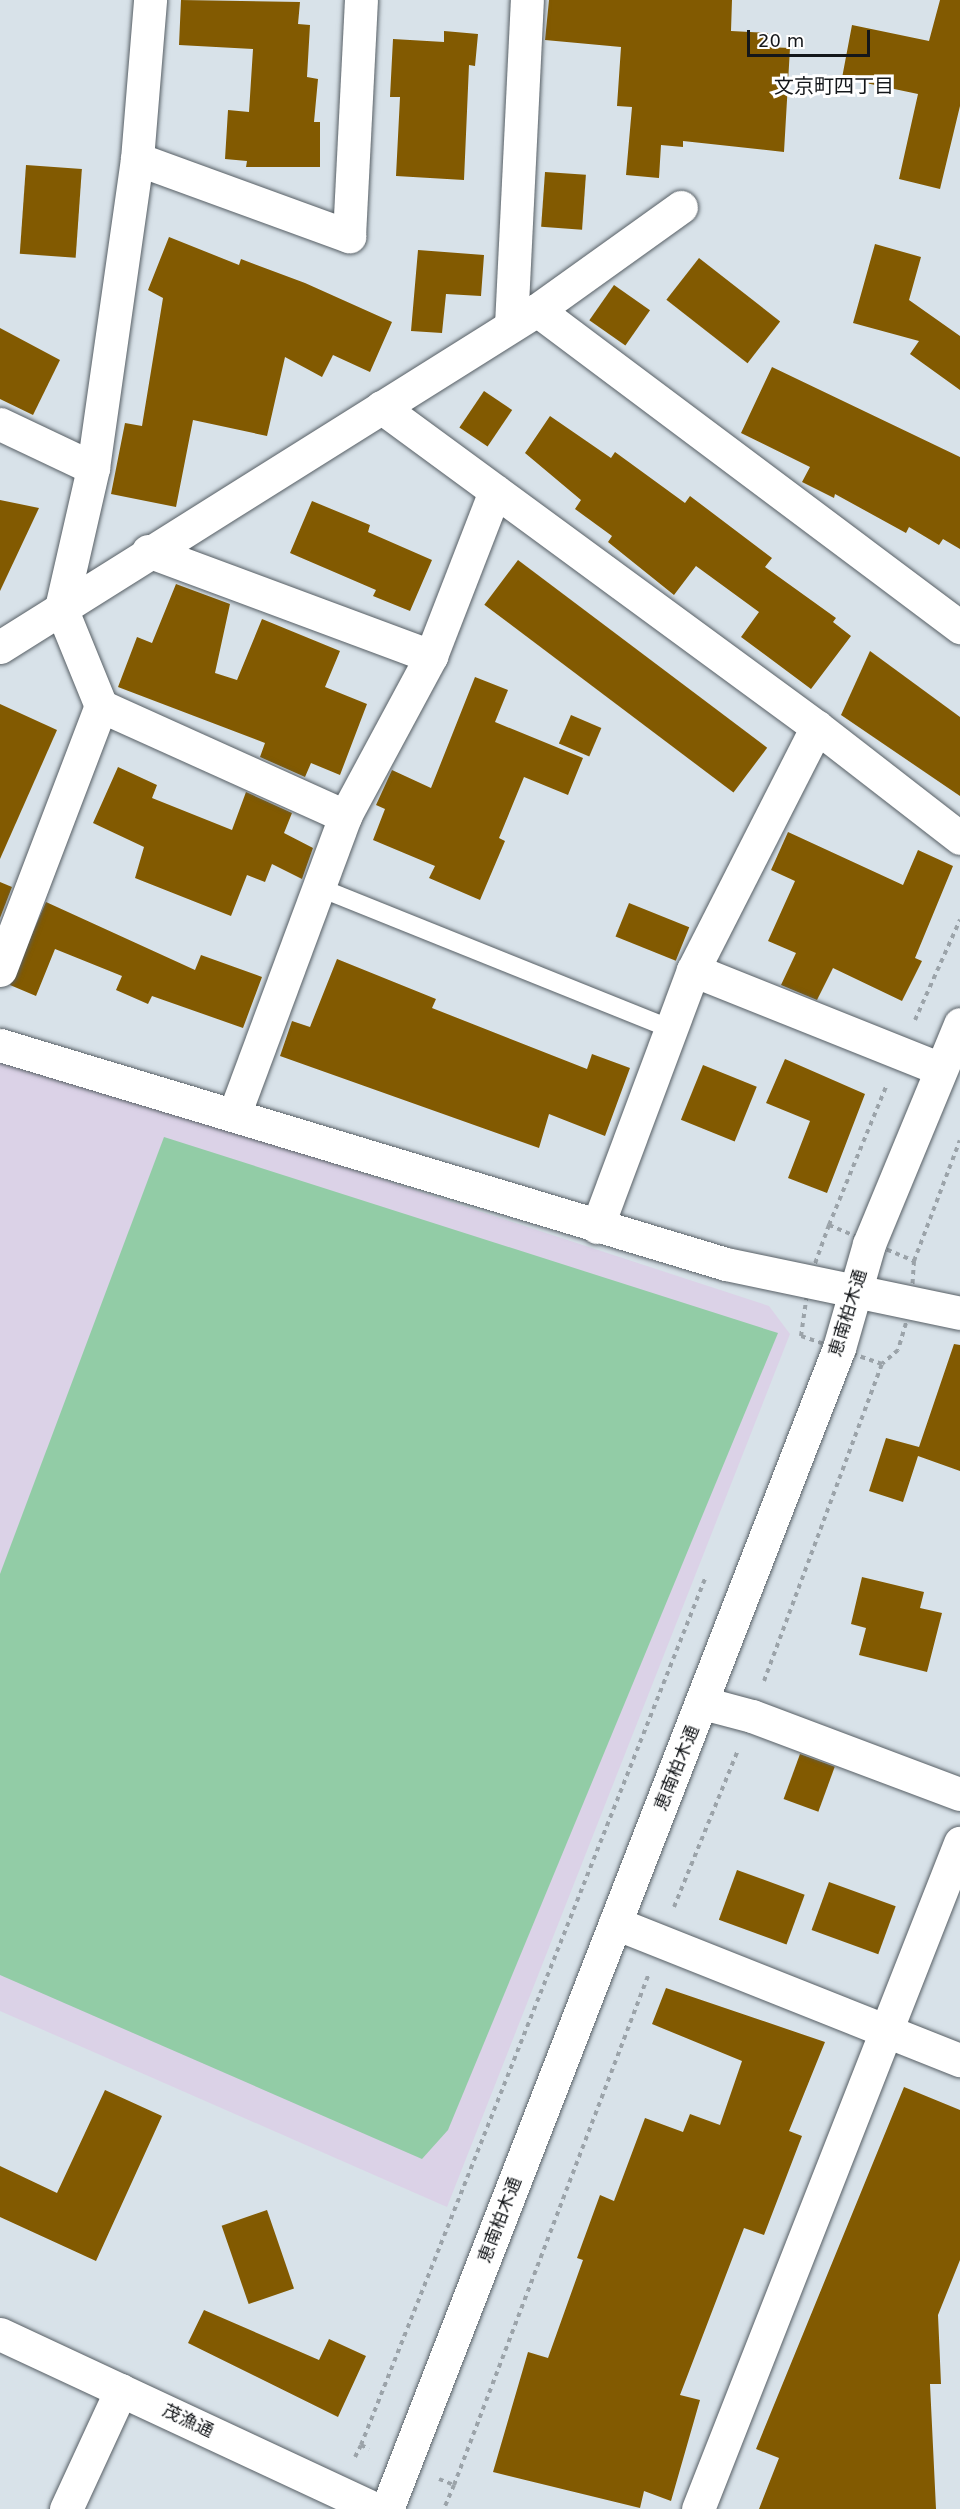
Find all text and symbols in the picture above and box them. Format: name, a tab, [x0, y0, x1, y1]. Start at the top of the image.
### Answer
scale bar	[750, 18, 873, 56]
text: 20 m	[758, 30, 804, 51]
district label: 文京町四丁目	[774, 74, 894, 98]
street label: 恵南柏木通	[825, 1267, 871, 1359]
street label: 恵南柏木通	[650, 1722, 704, 1814]
street label: 恵南柏木通	[474, 2174, 526, 2266]
street label: 茂漁通	[159, 2400, 217, 2442]

